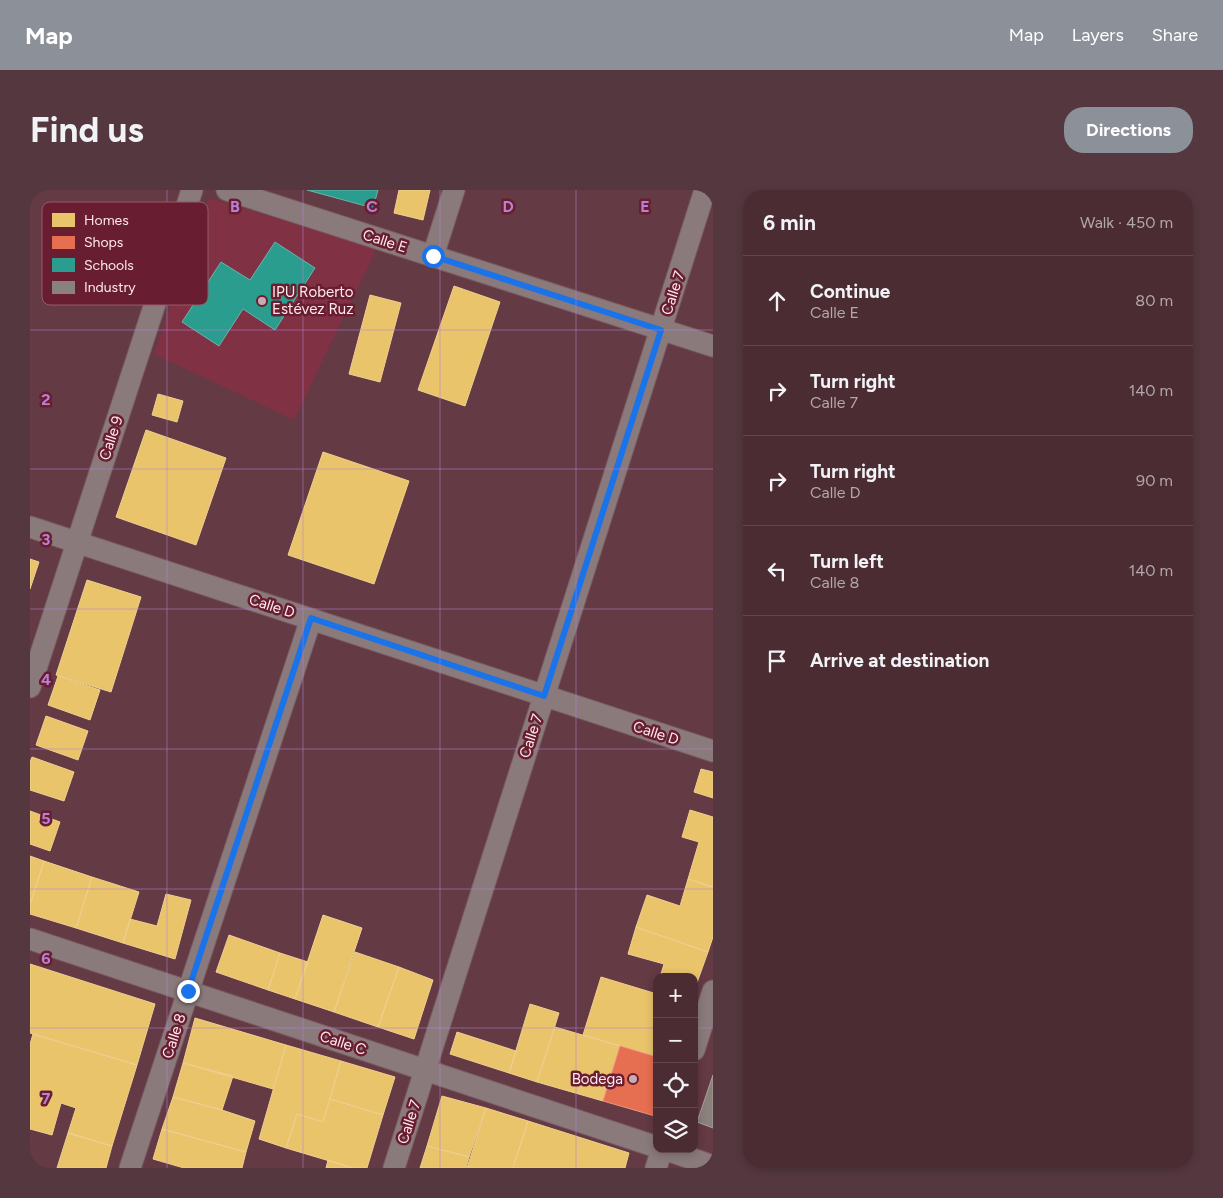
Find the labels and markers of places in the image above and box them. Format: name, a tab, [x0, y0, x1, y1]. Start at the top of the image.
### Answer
place label: IPU Roberto Estévez Ruz	[272, 283, 354, 318]
marker: IPU Roberto Estévez Ruz	[256, 295, 268, 307]
place label: Bodega	[572, 1070, 623, 1088]
marker: Bodega	[627, 1073, 639, 1085]

